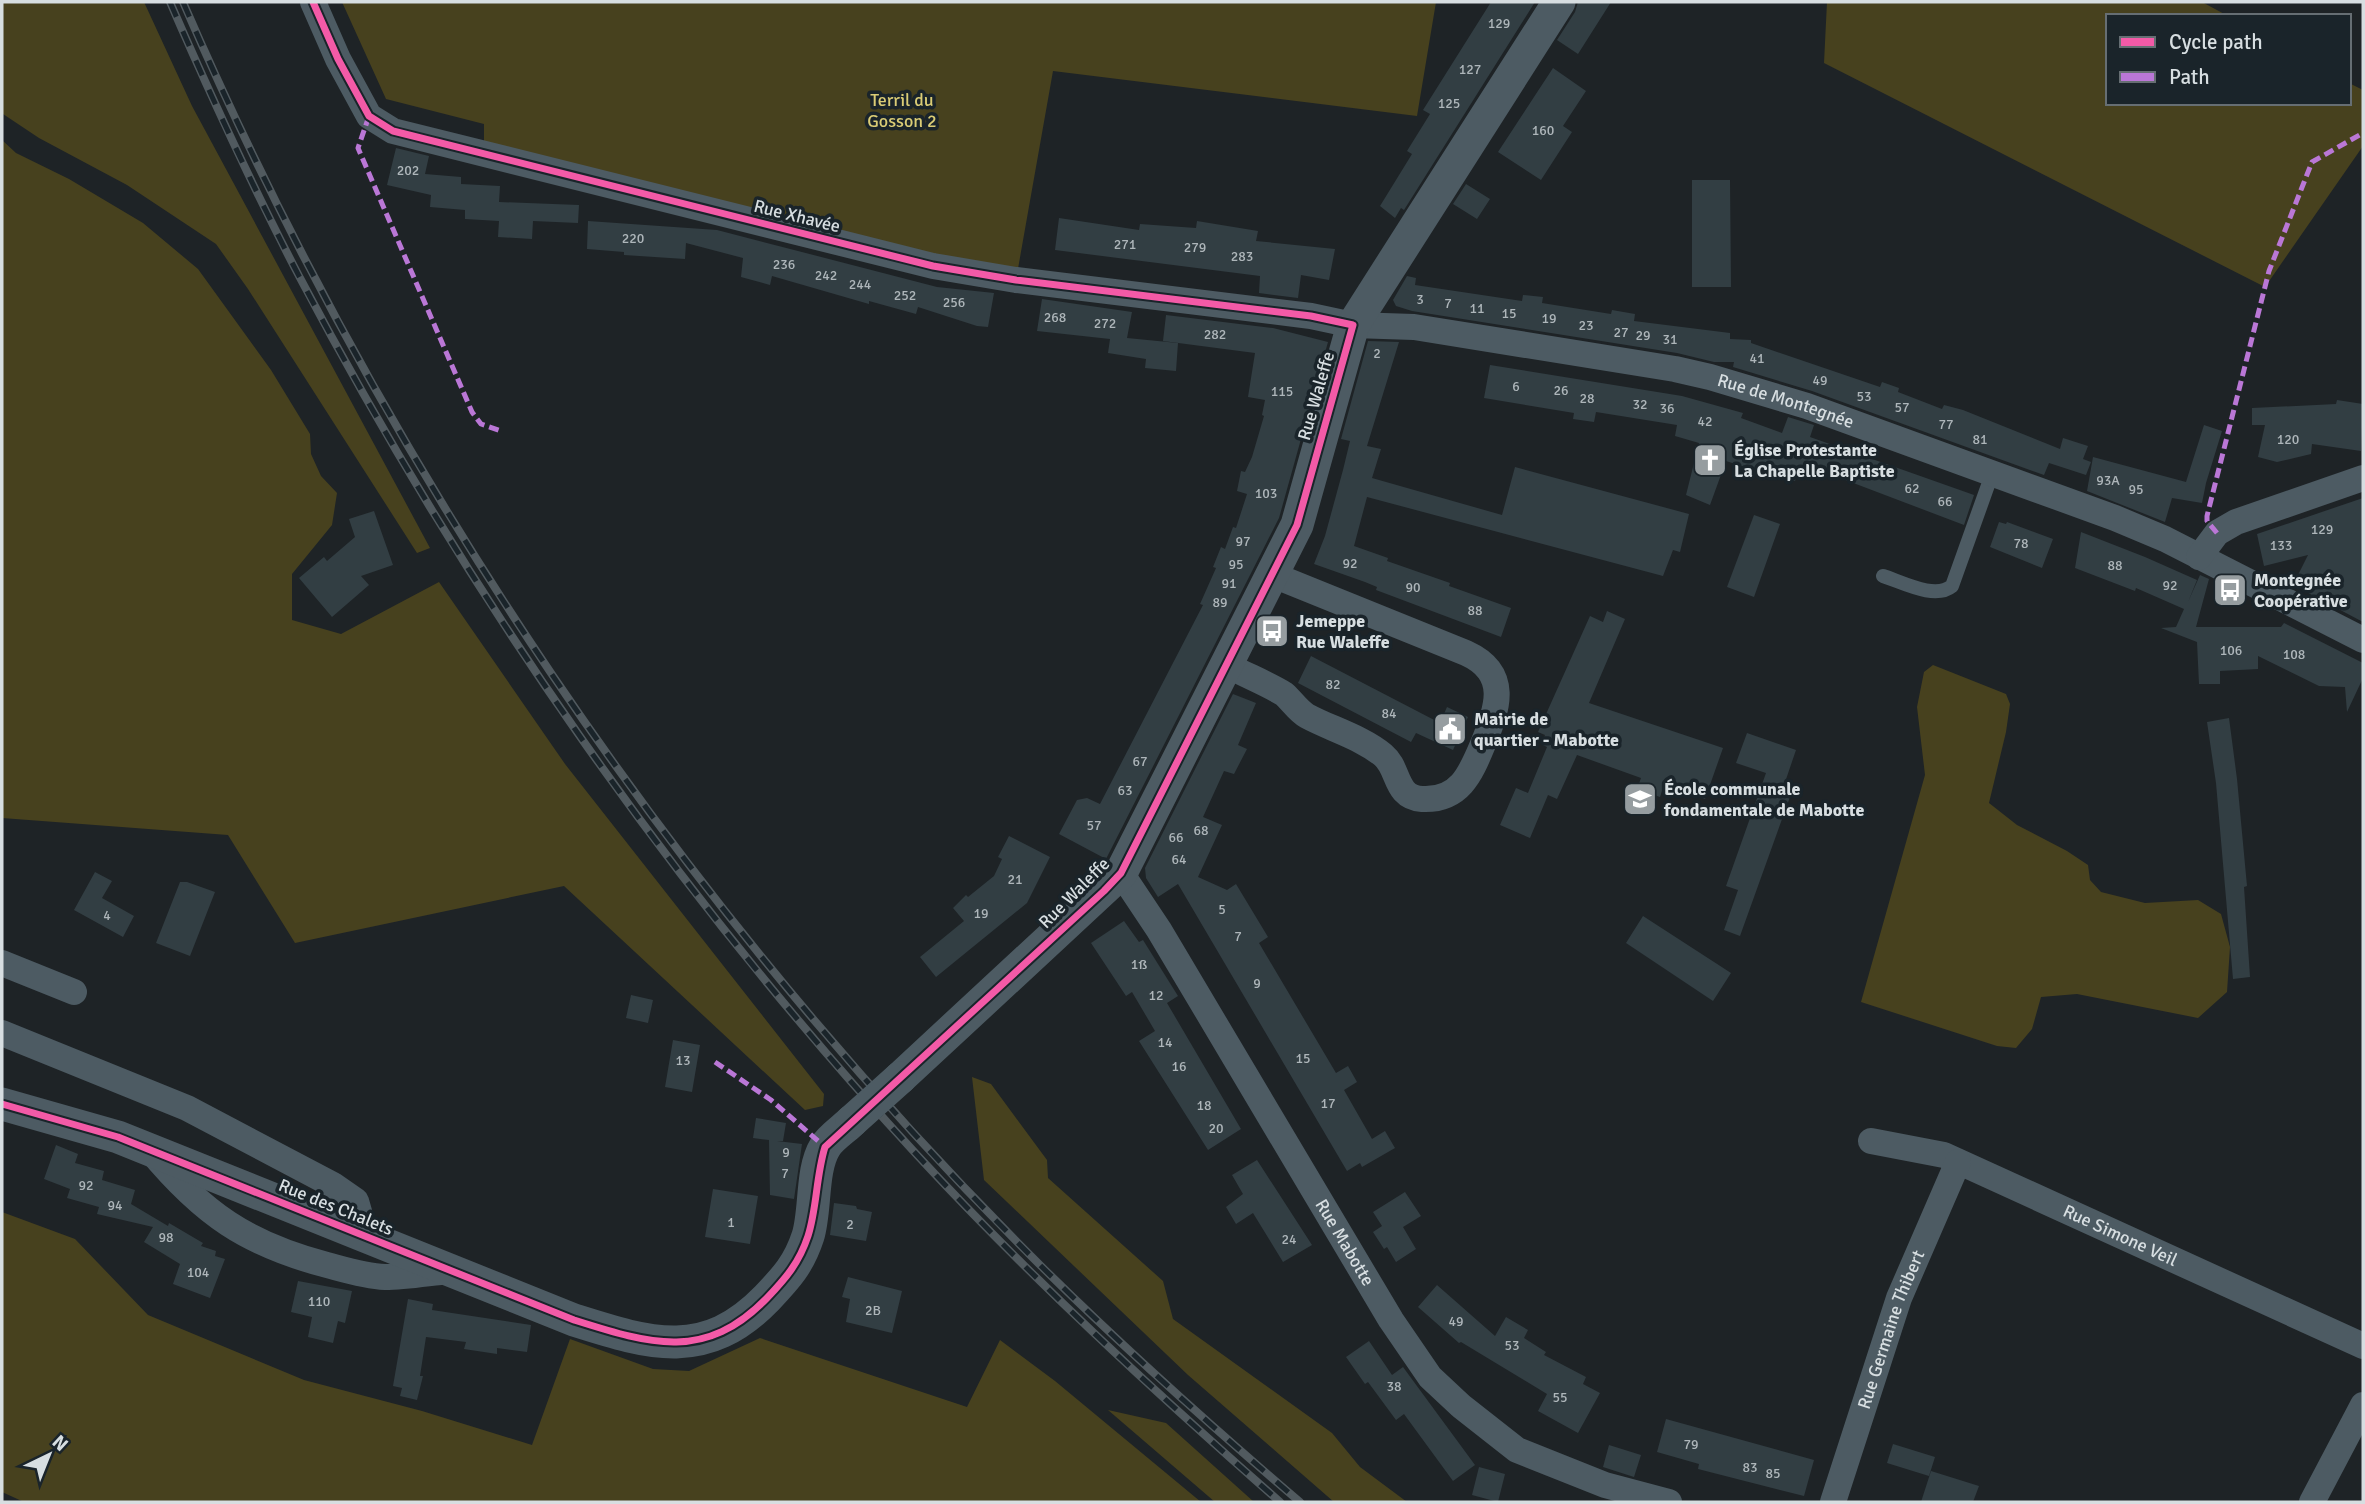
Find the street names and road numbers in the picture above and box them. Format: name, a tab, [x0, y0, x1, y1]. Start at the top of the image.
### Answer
street label: Rue Xhavée	[751, 195, 843, 237]
street label: Rue Waleffe	[1293, 349, 1339, 443]
street label: Rue de Montegnée	[1715, 369, 1857, 433]
street label: Rue Waleffe	[1034, 853, 1114, 933]
street label: Rue des Chalets	[275, 1174, 397, 1240]
street label: Rue Mabotte	[1311, 1195, 1379, 1290]
street label: Rue Simone Veil	[2060, 1200, 2181, 1271]
street label: Rue Germaine Thibert	[1853, 1247, 1929, 1412]

